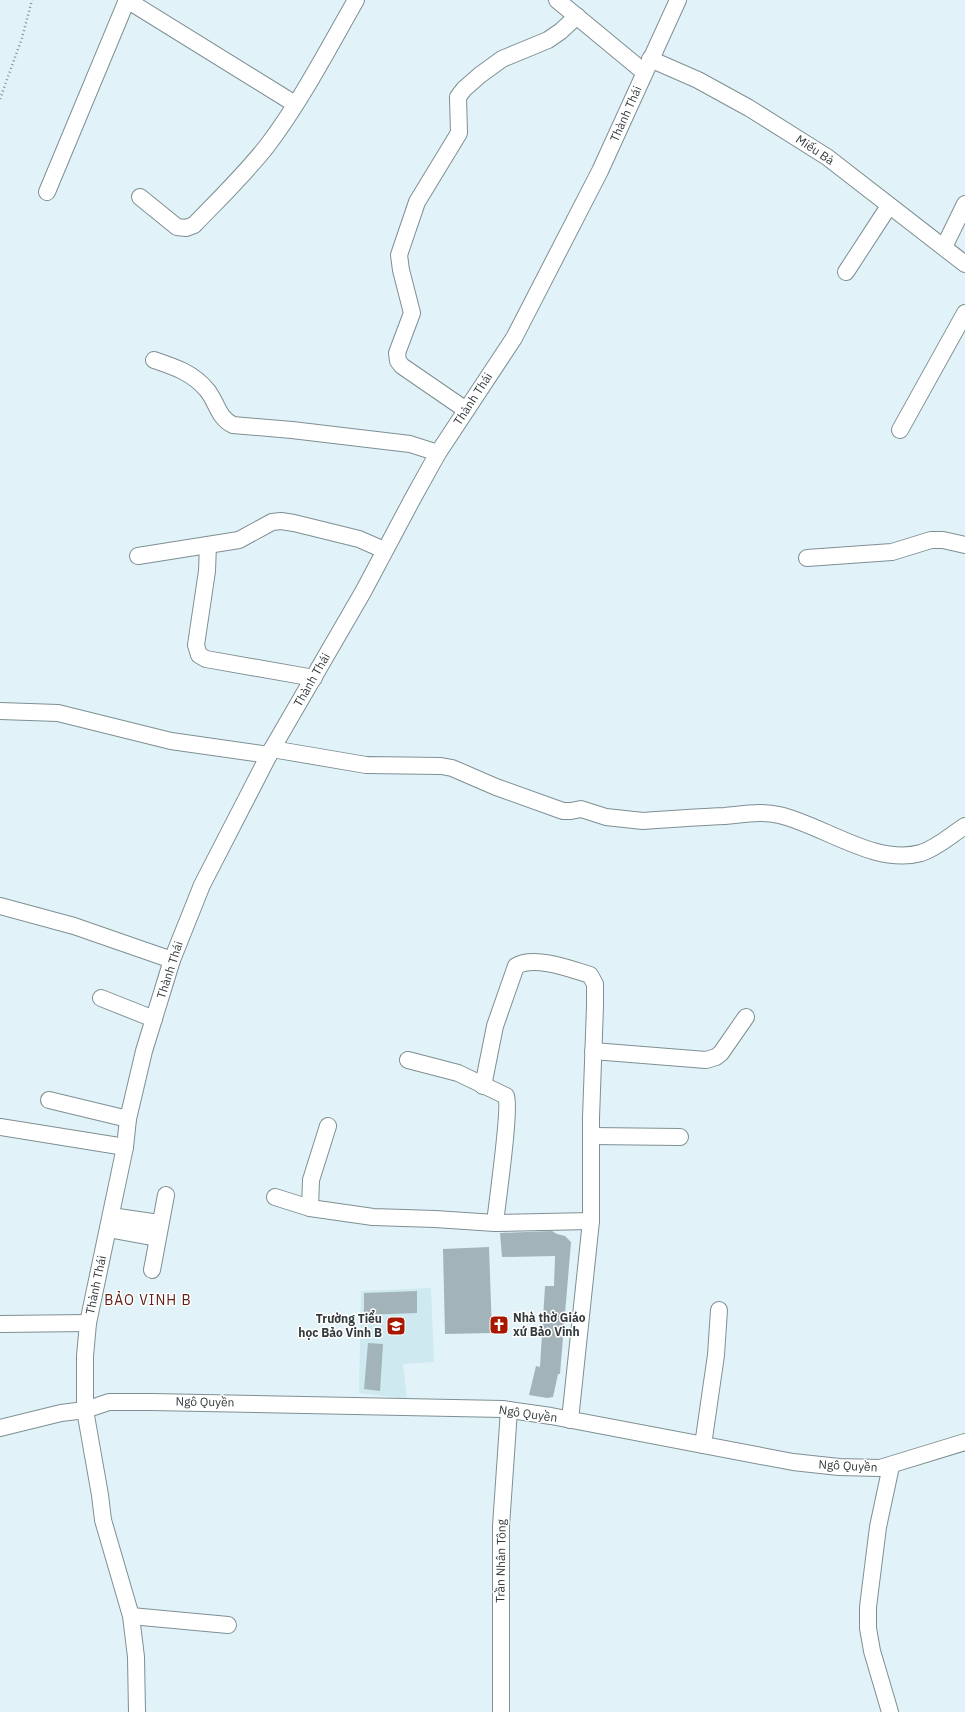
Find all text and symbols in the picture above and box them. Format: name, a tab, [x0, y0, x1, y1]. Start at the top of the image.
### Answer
street label: Thành Thái	[607, 84, 645, 144]
street label: Miếu Bà	[793, 131, 838, 168]
street label: Thành Thái	[450, 370, 495, 428]
street label: Thành Thái	[290, 650, 333, 709]
street label: Thành Thái	[153, 939, 186, 1001]
street label: Thành Thái	[82, 1254, 109, 1316]
district label: BẢO VINH B	[104, 1291, 192, 1309]
place label: Trường Tiểu học Bảo Vinh B	[298, 1309, 382, 1340]
place label: Nhà thờ Giáo xứ Bảo Vinh	[513, 1310, 586, 1339]
church icon: Nhà thờ Giáo xứ Bảo Vinh	[488, 1314, 510, 1336]
school or university icon: Trường Tiểu học Bảo Vinh B	[385, 1315, 407, 1337]
street label: Ngô Quyền	[175, 1393, 235, 1410]
street label: Ngô Quyền	[498, 1402, 558, 1425]
street label: Ngô Quyền	[818, 1456, 878, 1475]
street label: Trần Nhân Tông	[492, 1518, 509, 1603]

